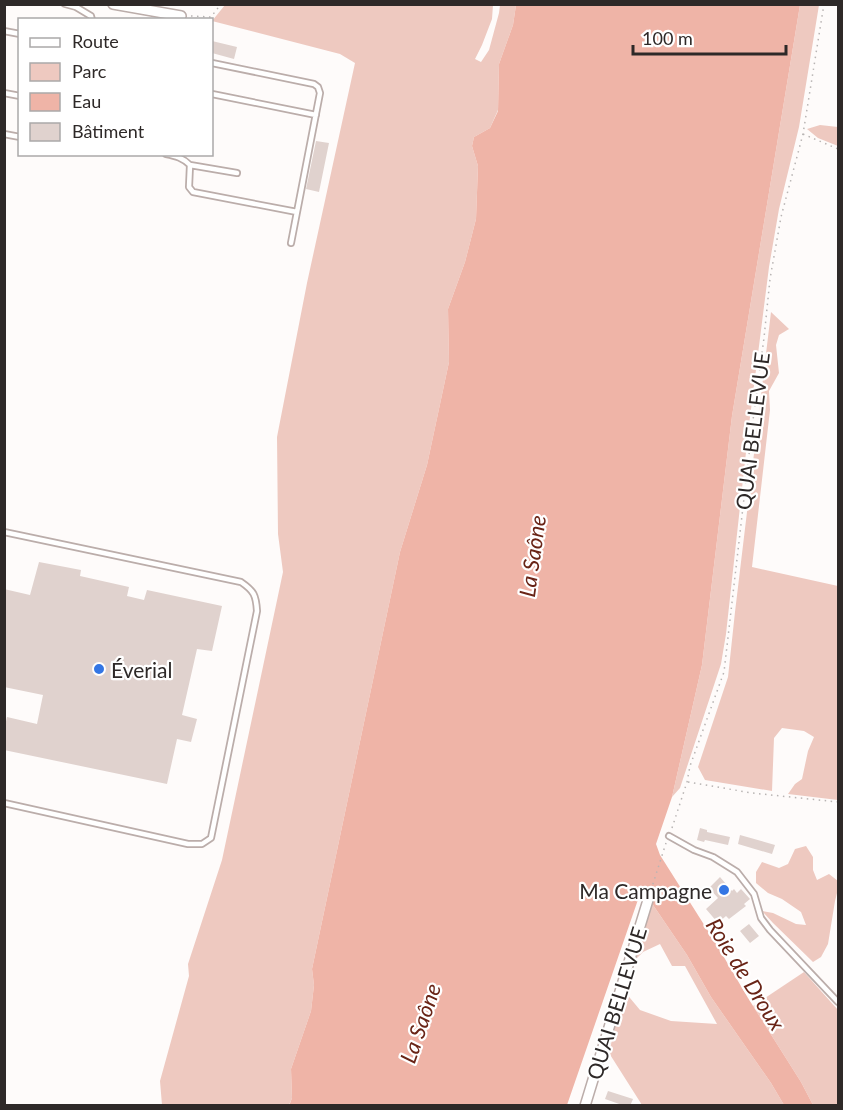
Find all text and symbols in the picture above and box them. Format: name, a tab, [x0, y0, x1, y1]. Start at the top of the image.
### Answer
legend	[18, 18, 213, 156]
scale bar	[633, 18, 786, 56]
text: 100 m	[642, 27, 693, 49]
text: Route	[72, 30, 119, 52]
text: Parc	[72, 60, 107, 82]
text: Eau	[72, 90, 101, 112]
text: Bâtiment	[72, 120, 145, 142]
street label: QUAI BELLEVUE	[730, 351, 774, 511]
water label: La Saône	[513, 513, 551, 599]
place label: Éverial	[111, 657, 172, 682]
marker: Éverial	[92, 662, 106, 676]
place label: Ma Campagne	[579, 878, 712, 903]
marker: Ma Campagne	[717, 883, 731, 897]
water label: Roie de Droux	[701, 913, 792, 1036]
street label: QUAI BELLEVUE	[581, 924, 651, 1082]
water label: La Saône	[394, 980, 446, 1066]

